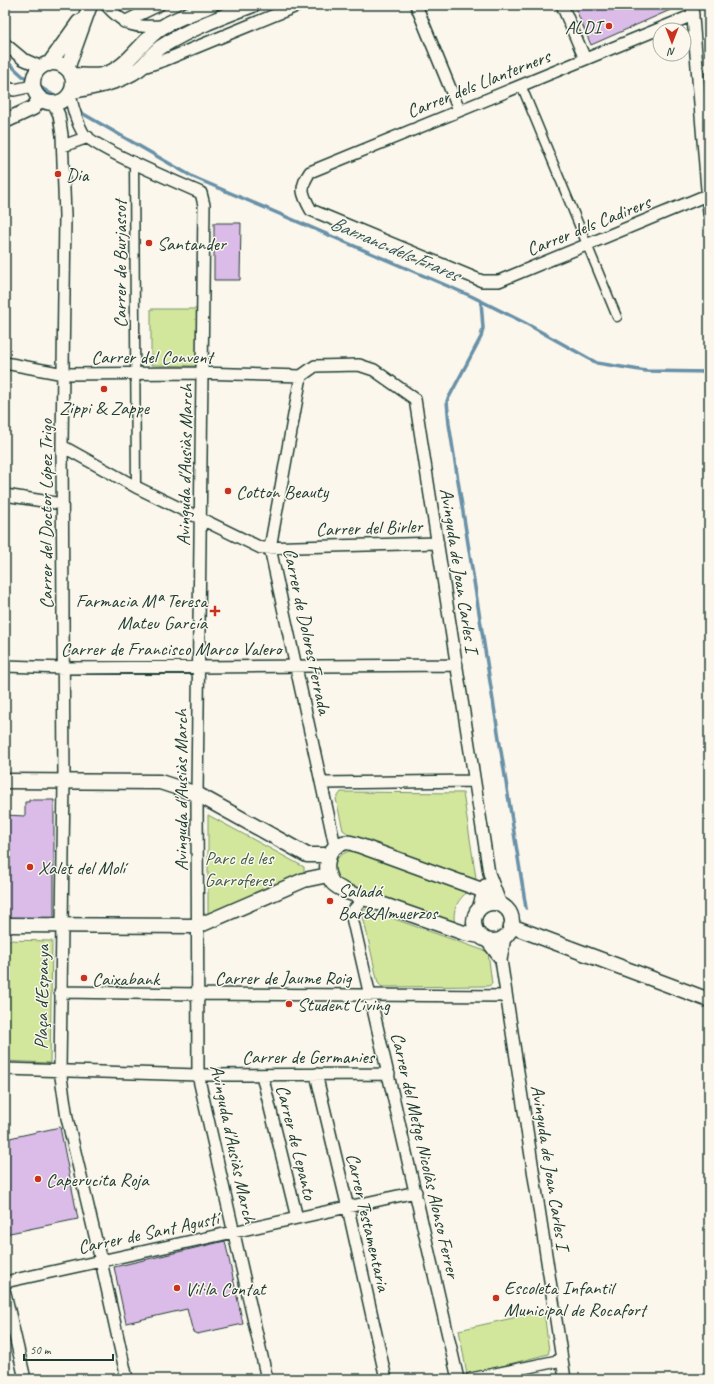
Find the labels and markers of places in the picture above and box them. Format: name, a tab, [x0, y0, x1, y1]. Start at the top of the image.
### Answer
place label: ALDI	[565, 15, 605, 39]
marker: ALDI	[604, 21, 614, 31]
place label: Dia	[66, 163, 90, 187]
marker: Dia	[53, 169, 63, 179]
place label: Santander	[157, 232, 227, 256]
marker: Santander	[144, 238, 154, 248]
marker: Zippi & Zappe	[99, 384, 109, 394]
place label: Zippi & Zappe	[59, 396, 151, 420]
place label: Cotton Beauty	[236, 480, 330, 504]
marker: Cotton Beauty	[223, 486, 233, 496]
place label: Farmacia Mª Teresa Mateu García	[76, 589, 209, 635]
marker: Farmacia Mª Teresa Mateu García	[210, 606, 220, 616]
place label: Xalet del Molí	[38, 856, 130, 880]
marker: Xalet del Molí	[25, 862, 35, 872]
place label: Saladá Bar&Almuerzos	[338, 879, 439, 925]
marker: Saladá Bar&Almuerzos	[325, 896, 335, 906]
place label: Caixabank	[92, 967, 161, 991]
marker: Caixabank	[79, 973, 89, 983]
place label: Student Living	[297, 993, 391, 1017]
marker: Student Living	[284, 999, 294, 1009]
place label: Caperucita Roja	[46, 1168, 150, 1192]
marker: Caperucita Roja	[33, 1174, 43, 1184]
place label: Escoleta Infantil Municipal de Rocafort	[504, 1276, 649, 1322]
place label: Vil·la Contat	[185, 1277, 267, 1301]
marker: Vil·la Contat	[172, 1283, 182, 1293]
marker: Escoleta Infantil Municipal de Rocafort	[491, 1293, 501, 1303]

